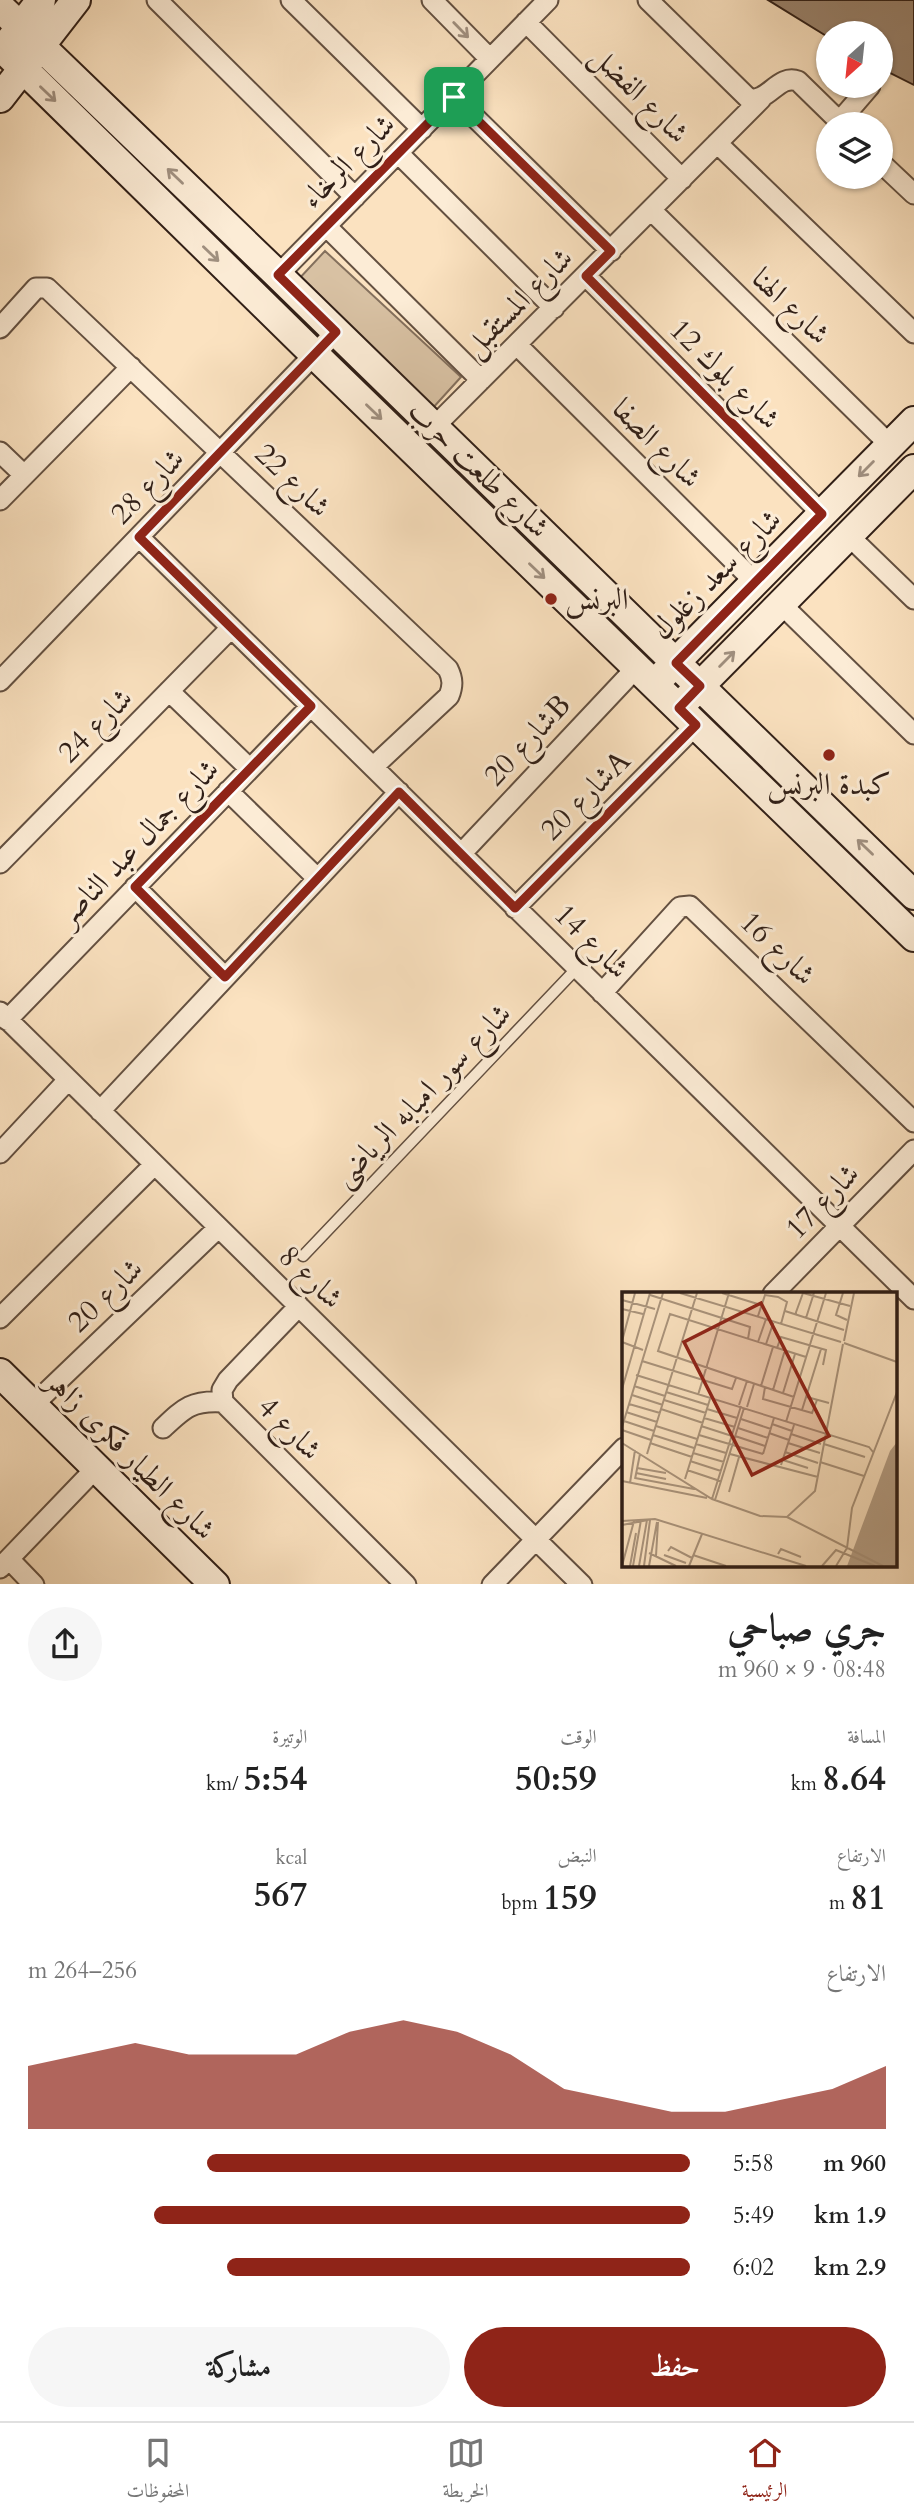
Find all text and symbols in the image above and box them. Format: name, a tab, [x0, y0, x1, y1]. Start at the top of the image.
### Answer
one-way arrow	[452, 21, 469, 38]
north arrow	[816, 21, 892, 98]
map controls	[816, 21, 893, 189]
street label: شارع الفضل	[578, 36, 698, 156]
pin	[424, 67, 484, 127]
icon: arrive	[435, 78, 473, 116]
one-way arrow	[40, 86, 57, 103]
street label: شارع الرخاء	[292, 105, 408, 221]
button: layers	[816, 112, 893, 189]
one-way arrow	[167, 167, 184, 184]
street label: شارع المستقبل	[454, 238, 585, 369]
one-way arrow	[202, 245, 219, 262]
street label: شارع الهنا	[740, 259, 839, 357]
street label: شارع بلوك 12	[657, 310, 789, 442]
street label: شارع الصفا	[600, 389, 711, 500]
street label: شارع طلعت حرب	[396, 391, 559, 550]
one-way arrow	[365, 404, 382, 421]
street label: شارع 22	[243, 434, 340, 530]
street label: شارع 28	[101, 439, 197, 536]
one-way arrow	[858, 461, 875, 478]
street label: شارع سعد زغلول	[642, 500, 794, 652]
one-way arrow	[528, 562, 545, 579]
place label: البرنس	[565, 579, 629, 620]
marker: البرنس	[543, 591, 559, 607]
one-way arrow	[718, 651, 735, 668]
street label: شارع 24	[49, 679, 145, 775]
street label: شارع 20B	[474, 686, 583, 798]
street label: شارع 20A	[531, 741, 643, 852]
marker: كبدة البرنس	[821, 747, 837, 763]
street label: شارع جمال عبد الناصر	[46, 750, 231, 940]
place label: كبدة البرنس	[767, 764, 891, 805]
one-way arrow	[857, 838, 874, 855]
street label: شارع 14	[542, 895, 638, 991]
street label: شارع 16	[728, 902, 825, 998]
street label: شارع سور امبابه الرياضى	[324, 994, 524, 1199]
street label: شارع 17	[776, 1154, 872, 1251]
street label: شارع 8	[266, 1236, 352, 1321]
street label: شارع 20	[58, 1249, 155, 1345]
inset map	[622, 1292, 897, 1567]
street label: شارع الطيار فكرى زاهر	[32, 1359, 225, 1552]
street label: شارع 4	[246, 1387, 331, 1472]
text: جري صباحي	[727, 1602, 886, 1654]
button: share	[28, 1607, 102, 1681]
text: 08:48 · 9 × 960 m	[718, 1654, 886, 1685]
text: الوتيرة	[272, 1724, 307, 1750]
text: الوقت	[560, 1724, 597, 1750]
text: المسافة	[847, 1724, 886, 1750]
text: 5:54	[243, 1755, 307, 1803]
text: 50:59	[515, 1755, 597, 1803]
text: 8.64	[822, 1755, 886, 1803]
text: /km	[206, 1771, 243, 1797]
text: km	[791, 1771, 822, 1797]
text: النبض	[558, 1843, 597, 1869]
text: الارتفاع	[837, 1843, 886, 1869]
text: kcal	[275, 1845, 307, 1871]
text: 567	[254, 1871, 307, 1919]
text: 159	[543, 1874, 597, 1922]
text: 81	[850, 1874, 886, 1922]
text: bpm	[501, 1890, 543, 1916]
text: m	[829, 1890, 850, 1916]
text: 256–264 m	[28, 1955, 137, 1986]
text: الارتفاع	[826, 1958, 886, 1989]
text: 5:58	[733, 2148, 774, 2179]
text: 960 m	[823, 2148, 886, 2179]
text: 5:49	[733, 2200, 774, 2231]
text: 1.9 km	[814, 2200, 886, 2231]
text: 6:02	[733, 2252, 774, 2283]
text: 2.9 km	[814, 2252, 886, 2283]
button: مشاركة	[28, 2327, 450, 2407]
button: حفظ	[464, 2327, 886, 2407]
tab: المحفوظات	[127, 2434, 189, 2509]
tab: الخريطة	[442, 2434, 489, 2509]
tab: الرئيسية	[742, 2434, 787, 2509]

